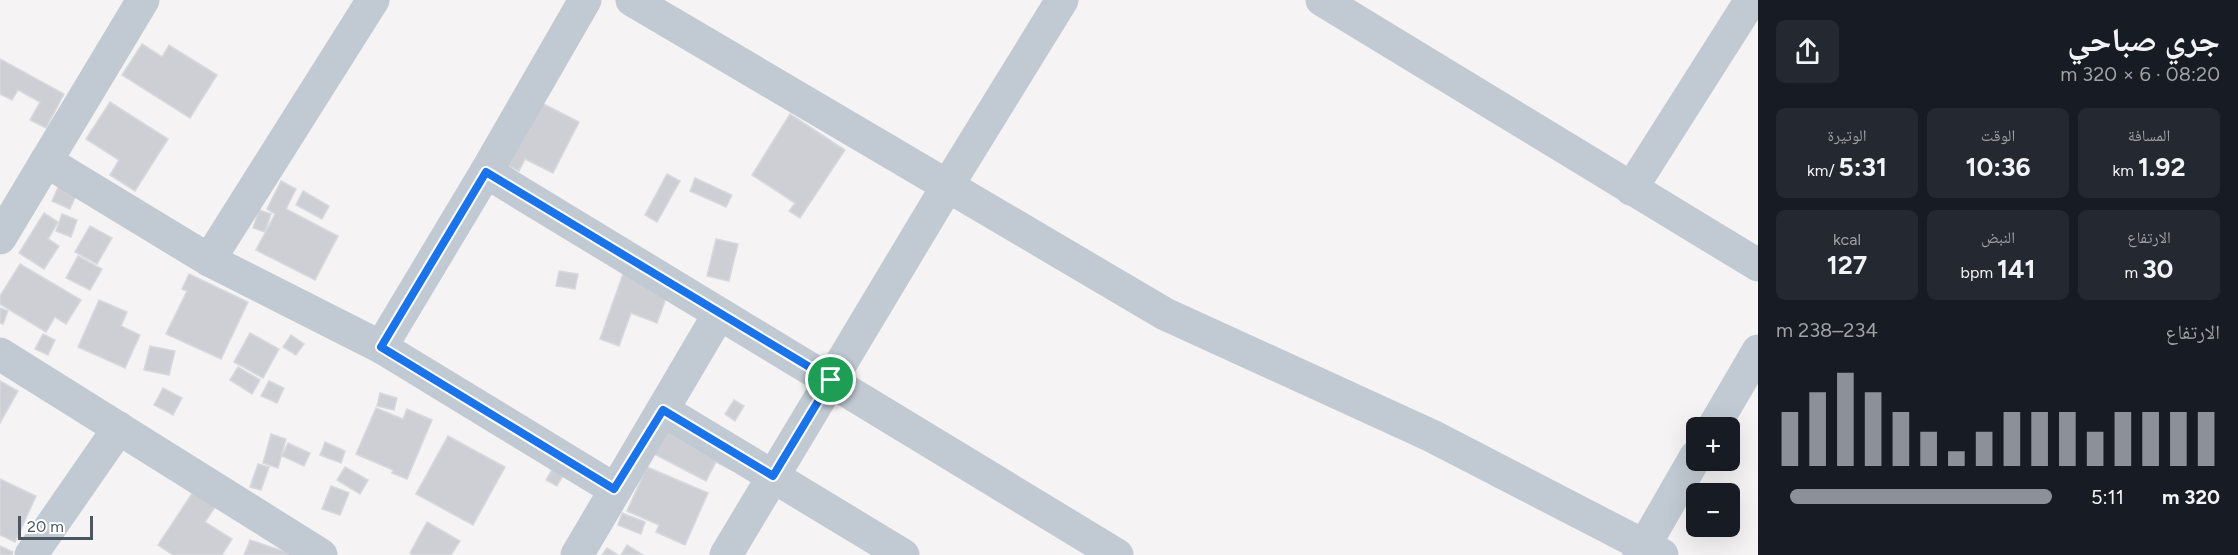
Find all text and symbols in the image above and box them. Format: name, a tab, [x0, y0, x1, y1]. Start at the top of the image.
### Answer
button: share	[1776, 20, 1839, 83]
text: جري صباحي	[2067, 20, 2220, 59]
text: 08:20 · 6 × 320 m	[2060, 62, 2220, 86]
text: الوتيرة	[1828, 126, 1866, 145]
text: الوقت	[1981, 126, 2015, 145]
text: المسافة	[2128, 126, 2170, 145]
text: 5:31	[1839, 151, 1887, 183]
text: 10:36	[1965, 151, 2031, 183]
text: 1.92	[2138, 151, 2185, 183]
text: /km	[1807, 161, 1839, 180]
text: km	[2113, 161, 2138, 180]
text: النبض	[1981, 228, 2015, 247]
text: الارتفاع	[2127, 228, 2171, 247]
text: kcal	[1833, 230, 1861, 249]
text: 127	[1827, 249, 1867, 281]
text: 141	[1997, 253, 2035, 285]
text: 30	[2142, 253, 2173, 285]
text: bpm	[1961, 263, 1997, 282]
text: m	[2125, 263, 2142, 282]
text: 234–238 m	[1776, 318, 1878, 342]
text: الارتفاع	[2165, 320, 2220, 344]
pin	[805, 354, 856, 405]
icon: arrive	[814, 363, 847, 396]
map controls	[1686, 417, 1740, 537]
button: +	[1686, 417, 1740, 471]
button: −	[1686, 483, 1740, 537]
text: 5:11	[2091, 485, 2124, 509]
text: 320 m	[2162, 485, 2220, 509]
scale bar	[18, 513, 93, 540]
text: 20 m	[27, 517, 64, 536]

